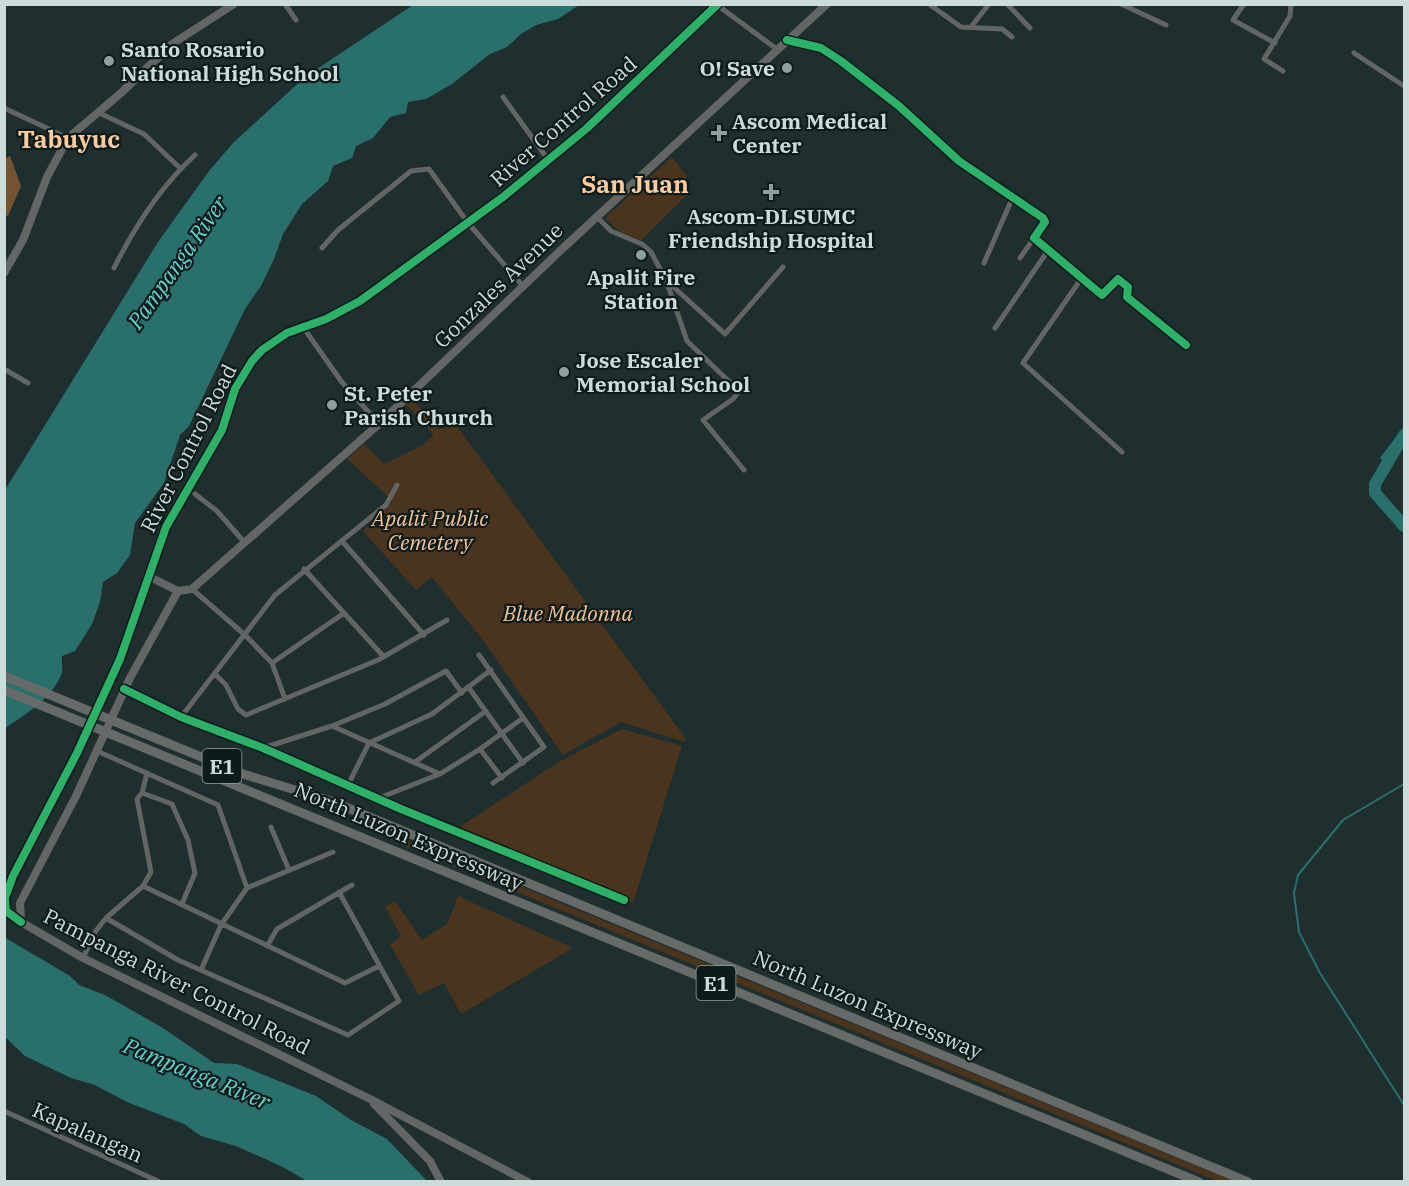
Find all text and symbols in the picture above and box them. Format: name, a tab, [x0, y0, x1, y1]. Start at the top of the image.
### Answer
place label: Santo Rosario National High School	[121, 35, 339, 87]
street label: River Control Road	[484, 49, 642, 192]
marker: Santo Rosario National High School	[102, 54, 116, 68]
place label: O! Save	[699, 54, 775, 82]
marker: O! Save	[780, 61, 794, 75]
place label: Ascom Medical Center	[732, 107, 887, 159]
district label: Tabuyuc	[18, 123, 120, 155]
marker: Ascom Medical Center	[710, 124, 728, 142]
district label: San Juan	[581, 168, 689, 200]
marker: Ascom-DLSUMC Friendship Hospital	[762, 183, 780, 201]
water label: Pampanga River	[120, 189, 234, 335]
place label: Ascom-DLSUMC Friendship Hospital	[668, 202, 874, 254]
street label: Gonzales Avenue	[427, 216, 569, 354]
marker: Apalit Fire Station	[634, 248, 648, 262]
place label: Apalit Fire Station	[587, 263, 695, 315]
place label: Jose Escaler Memorial School	[576, 346, 750, 398]
street label: River Control Road	[133, 359, 243, 537]
marker: Jose Escaler Memorial School	[557, 365, 571, 379]
place label: St. Peter Parish Church	[344, 379, 493, 431]
marker: St. Peter Parish Church	[325, 398, 339, 412]
park label: Apalit Public Cemetery	[370, 504, 488, 556]
park label: Blue Madonna	[502, 599, 634, 627]
road number: E1	[202, 749, 242, 783]
street label: North Luzon Expressway	[290, 775, 529, 897]
street label: Pampanga River Control Road	[39, 901, 315, 1061]
street label: North Luzon Expressway	[749, 943, 988, 1065]
road number: E1	[696, 966, 736, 1000]
water label: Pampanga River	[118, 1030, 276, 1116]
street label: Kapalangan	[28, 1095, 148, 1169]

